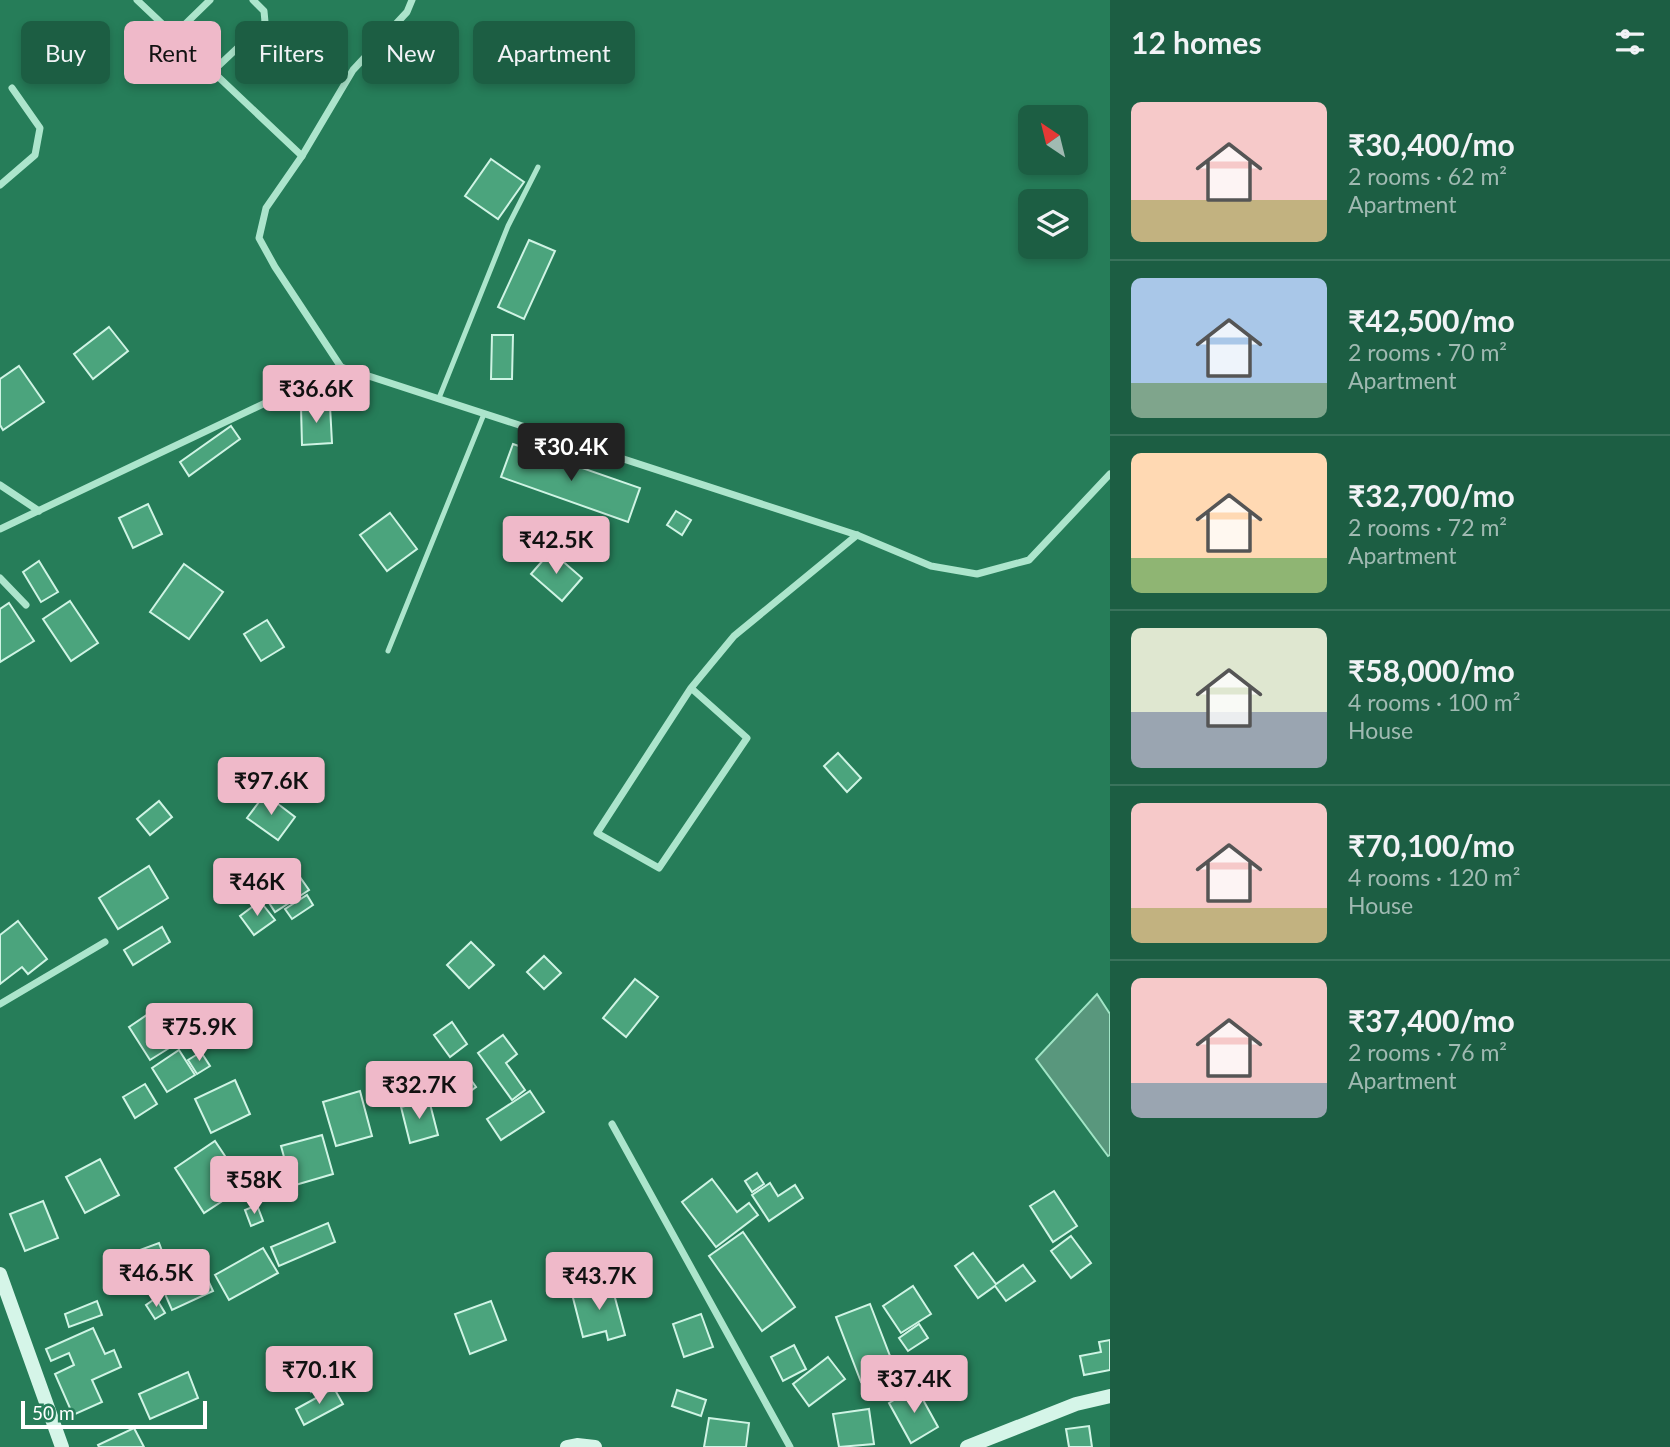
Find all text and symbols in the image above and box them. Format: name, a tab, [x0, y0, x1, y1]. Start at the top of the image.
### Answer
chip: Buy	[21, 21, 110, 84]
chip: Rent	[124, 21, 221, 84]
chip: Filters	[235, 21, 348, 84]
chip: New	[362, 21, 459, 84]
chip: Apartment	[473, 21, 635, 84]
icon: filters	[1611, 23, 1649, 61]
text: 12 homes	[1131, 24, 1262, 60]
north arrow	[1018, 105, 1088, 175]
map controls	[1018, 105, 1088, 259]
text: ₹30,400/mo	[1348, 126, 1515, 162]
icon: home	[1187, 130, 1271, 214]
text: 2 rooms · 62 m²	[1348, 162, 1507, 190]
button: layers	[1018, 189, 1088, 259]
text: Apartment	[1348, 190, 1456, 218]
text: ₹42,500/mo	[1348, 302, 1515, 338]
icon: home	[1187, 306, 1271, 390]
text: 2 rooms · 70 m²	[1348, 338, 1507, 366]
pin: ₹36.6K	[259, 366, 373, 425]
text: Apartment	[1348, 366, 1456, 394]
text: ₹36.6K	[279, 374, 353, 402]
pin: ₹30.4K	[514, 424, 628, 483]
text: ₹30.4K	[534, 432, 608, 460]
text: ₹32,700/mo	[1348, 477, 1515, 513]
icon: home	[1187, 481, 1271, 565]
text: 2 rooms · 72 m²	[1348, 513, 1507, 541]
pin: ₹42.5K	[499, 516, 613, 576]
text: ₹42.5K	[519, 525, 593, 553]
text: Apartment	[1348, 541, 1456, 569]
text: ₹58,000/mo	[1348, 652, 1515, 688]
icon: home	[1187, 656, 1271, 740]
text: 4 rooms · 100 m²	[1348, 688, 1520, 716]
text: House	[1348, 716, 1413, 744]
pin: ₹97.6K	[214, 758, 328, 817]
text: ₹97.6K	[234, 766, 308, 794]
text: ₹70,100/mo	[1348, 827, 1515, 863]
icon: home	[1187, 831, 1271, 915]
pin: ₹46K	[216, 858, 298, 918]
text: 4 rooms · 120 m²	[1348, 863, 1520, 891]
text: ₹46K	[229, 867, 285, 895]
text: House	[1348, 891, 1413, 919]
text: ₹37,400/mo	[1348, 1002, 1515, 1038]
pin: ₹75.9K	[142, 1004, 256, 1063]
icon: home	[1187, 1006, 1271, 1090]
text: ₹75.9K	[162, 1012, 236, 1040]
text: 2 rooms · 76 m²	[1348, 1038, 1507, 1066]
pin: ₹32.7K	[362, 1062, 476, 1121]
text: Apartment	[1348, 1066, 1456, 1094]
text: ₹32.7K	[382, 1070, 456, 1098]
pin: ₹58K	[213, 1156, 295, 1216]
text: ₹58K	[226, 1165, 282, 1193]
pin: ₹46.5K	[99, 1250, 213, 1309]
pin: ₹43.7K	[542, 1252, 656, 1312]
text: ₹46.5K	[119, 1258, 193, 1286]
text: ₹43.7K	[562, 1261, 636, 1289]
pin: ₹70.1K	[262, 1346, 376, 1406]
text: ₹70.1K	[282, 1355, 356, 1383]
pin: ₹37.4K	[857, 1356, 971, 1415]
text: ₹37.4K	[877, 1364, 951, 1392]
scale bar	[21, 1398, 206, 1430]
text: 50 m	[32, 1401, 75, 1424]

